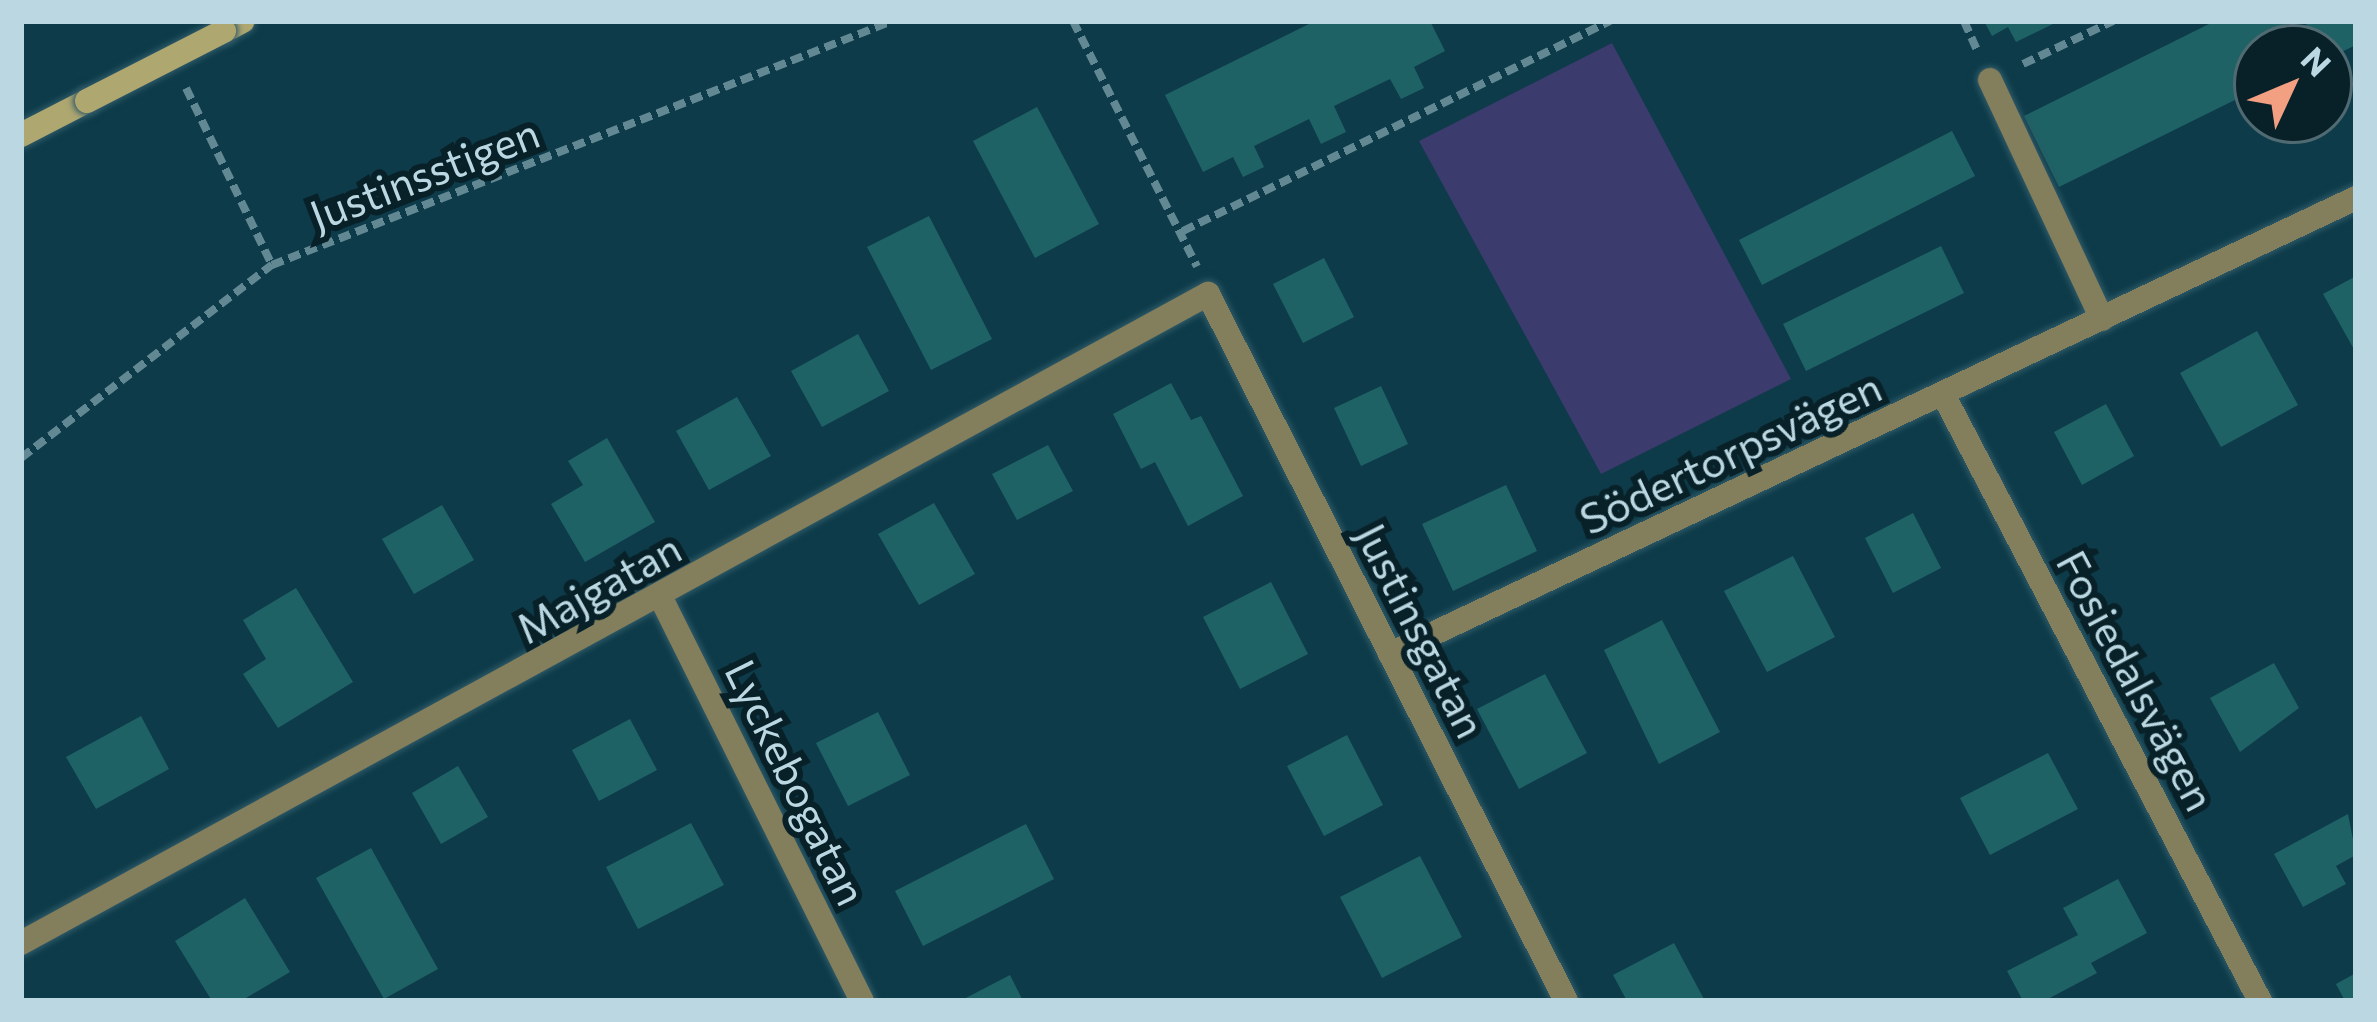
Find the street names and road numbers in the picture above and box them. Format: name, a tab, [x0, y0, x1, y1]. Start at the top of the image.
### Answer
street label: Justinsstigen	[302, 106, 546, 240]
street label: Södertorpsvägen	[1571, 360, 1889, 544]
street label: Justinsgatan	[1347, 515, 1497, 745]
street label: Majgatan	[507, 521, 689, 653]
street label: Fosiedalsvägen	[2047, 541, 2227, 819]
street label: Lyckebogatan	[716, 651, 878, 913]

